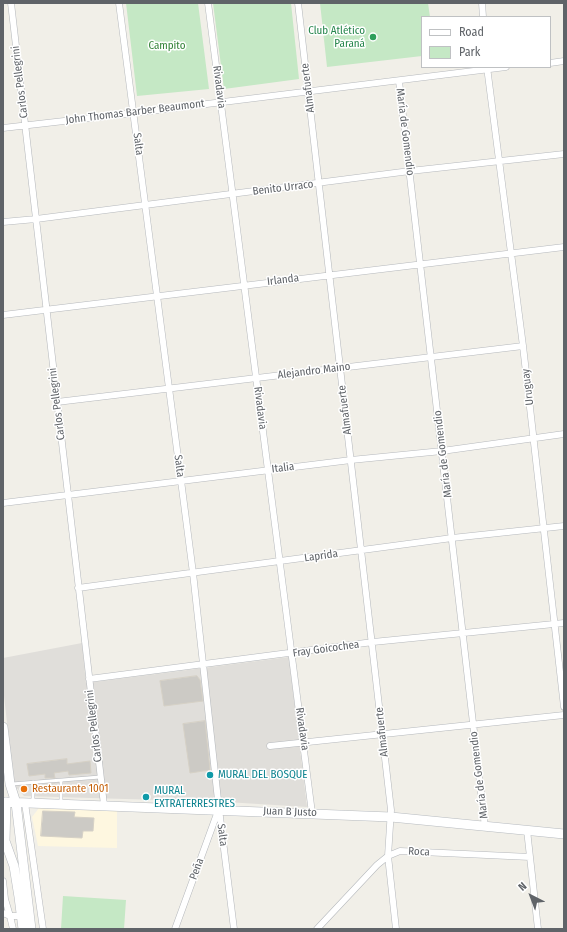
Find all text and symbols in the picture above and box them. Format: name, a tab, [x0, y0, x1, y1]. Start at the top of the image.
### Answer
legend	[421, 16, 551, 68]
place label: Club Atlético Paraná	[308, 24, 365, 50]
text: Road	[459, 25, 484, 39]
marker: Club Atlético Paraná	[368, 32, 378, 42]
park label: Campito	[148, 39, 186, 53]
street label: Carlos Pellegrini	[9, 45, 31, 119]
text: Park	[459, 45, 480, 59]
street label: Almafuerte	[298, 62, 318, 114]
street label: Rivadavia	[210, 65, 228, 109]
street label: María de Gomendio	[393, 88, 417, 176]
street label: John Thomas Barber Beaumont	[65, 97, 205, 127]
street label: Salta	[130, 132, 146, 156]
street label: Benito Urraco	[252, 178, 314, 198]
street label: Irlanda	[266, 271, 300, 289]
street label: Alejandro Maino	[277, 360, 351, 382]
street label: Carlos Pellegrini	[46, 367, 68, 441]
street label: Uruguay	[519, 368, 537, 406]
street label: Almafuerte	[335, 384, 355, 436]
street label: Rivadavia	[251, 386, 269, 430]
street label: María de Gomendio	[431, 410, 455, 498]
street label: Salta	[171, 454, 187, 478]
street label: Italia	[271, 460, 295, 476]
street label: Laprida	[303, 547, 339, 565]
street label: Fray Goicochea	[292, 638, 360, 660]
street label: Carlos Pellegrini	[83, 689, 105, 763]
street label: Rivadavia	[292, 707, 312, 751]
street label: Almafuerte	[373, 707, 391, 757]
street label: María de Gomendio	[467, 731, 491, 819]
place label: MURAL DEL BOSQUE	[218, 768, 307, 782]
marker: MURAL DEL BOSQUE	[205, 770, 215, 780]
place label: Restaurante 1001	[32, 782, 109, 796]
marker: Restaurante 1001	[19, 784, 29, 794]
place label: MURAL EXTRATERRESTRES	[154, 784, 235, 810]
marker: MURAL EXTRATERRESTRES	[141, 792, 151, 802]
street label: Juan B Justo	[263, 804, 317, 820]
street label: Salta	[214, 823, 230, 847]
street label: Roca	[408, 845, 430, 859]
street label: Peña	[187, 856, 207, 882]
north arrow	[511, 876, 551, 916]
text: N	[516, 880, 529, 894]

